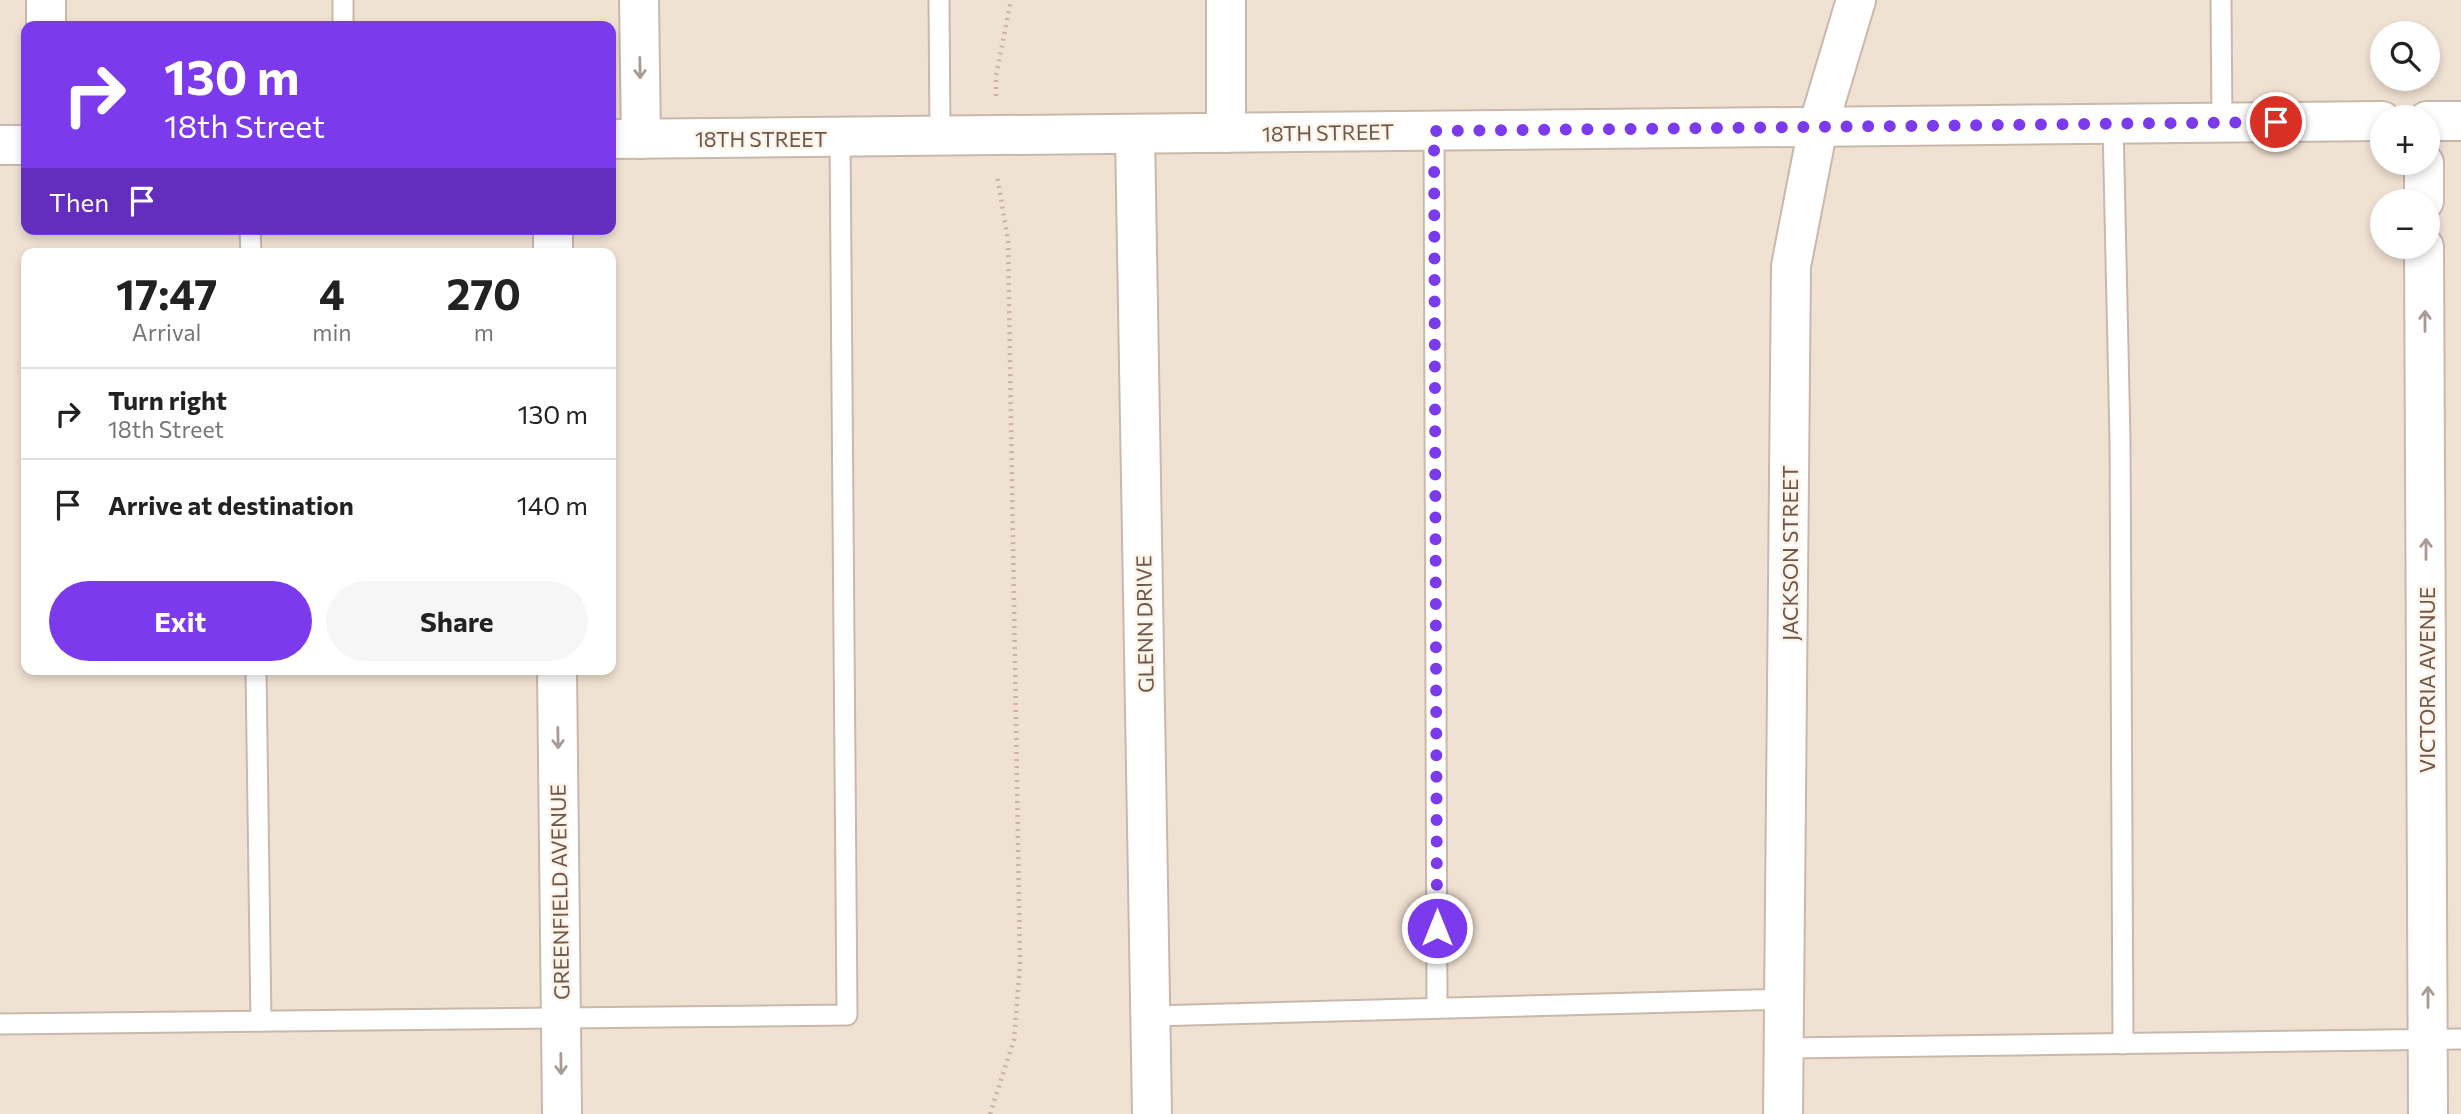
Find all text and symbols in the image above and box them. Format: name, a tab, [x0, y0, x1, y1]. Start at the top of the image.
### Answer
map controls	[2370, 21, 2440, 259]
button: search	[2370, 21, 2440, 91]
text: 130 m	[164, 45, 299, 105]
icon: right	[49, 49, 140, 140]
one-way arrow	[633, 56, 646, 79]
pin	[2246, 92, 2306, 152]
icon: arrive	[2257, 103, 2295, 141]
text: 18th Street	[164, 105, 325, 145]
button: +	[2370, 105, 2440, 175]
street label: 18TH STREET	[1262, 118, 1394, 146]
street label: 18TH STREET	[695, 126, 827, 151]
icon: arrive	[123, 182, 161, 220]
text: Then	[49, 186, 109, 217]
button: −	[2370, 189, 2440, 259]
text: 17:47	[116, 267, 217, 319]
text: 4	[319, 267, 345, 319]
text: 270	[447, 267, 521, 319]
one-way arrow	[2418, 310, 2432, 333]
text: Arrival	[132, 318, 201, 346]
text: min	[312, 318, 352, 346]
text: m	[474, 318, 494, 346]
text: Turn right	[108, 384, 227, 415]
icon: right	[49, 395, 87, 433]
text: 130 m	[517, 398, 588, 429]
text: 18th Street	[108, 415, 224, 443]
street label: JACKSON STREET	[1777, 465, 1802, 641]
icon: arrive	[49, 486, 87, 524]
text: Arrive at destination	[108, 489, 354, 520]
text: 140 m	[517, 489, 588, 520]
one-way arrow	[2419, 538, 2433, 561]
street label: GLENN DRIVE	[1130, 555, 1158, 693]
button: Exit	[49, 581, 312, 661]
button: Share	[326, 581, 588, 661]
street label: VICTORIA AVENUE	[2414, 587, 2439, 773]
one-way arrow	[551, 727, 565, 750]
street label: GREENFIELD AVENUE	[545, 784, 573, 1000]
position arrow	[1400, 891, 1474, 965]
one-way arrow	[2421, 986, 2435, 1009]
one-way arrow	[554, 1052, 568, 1075]

